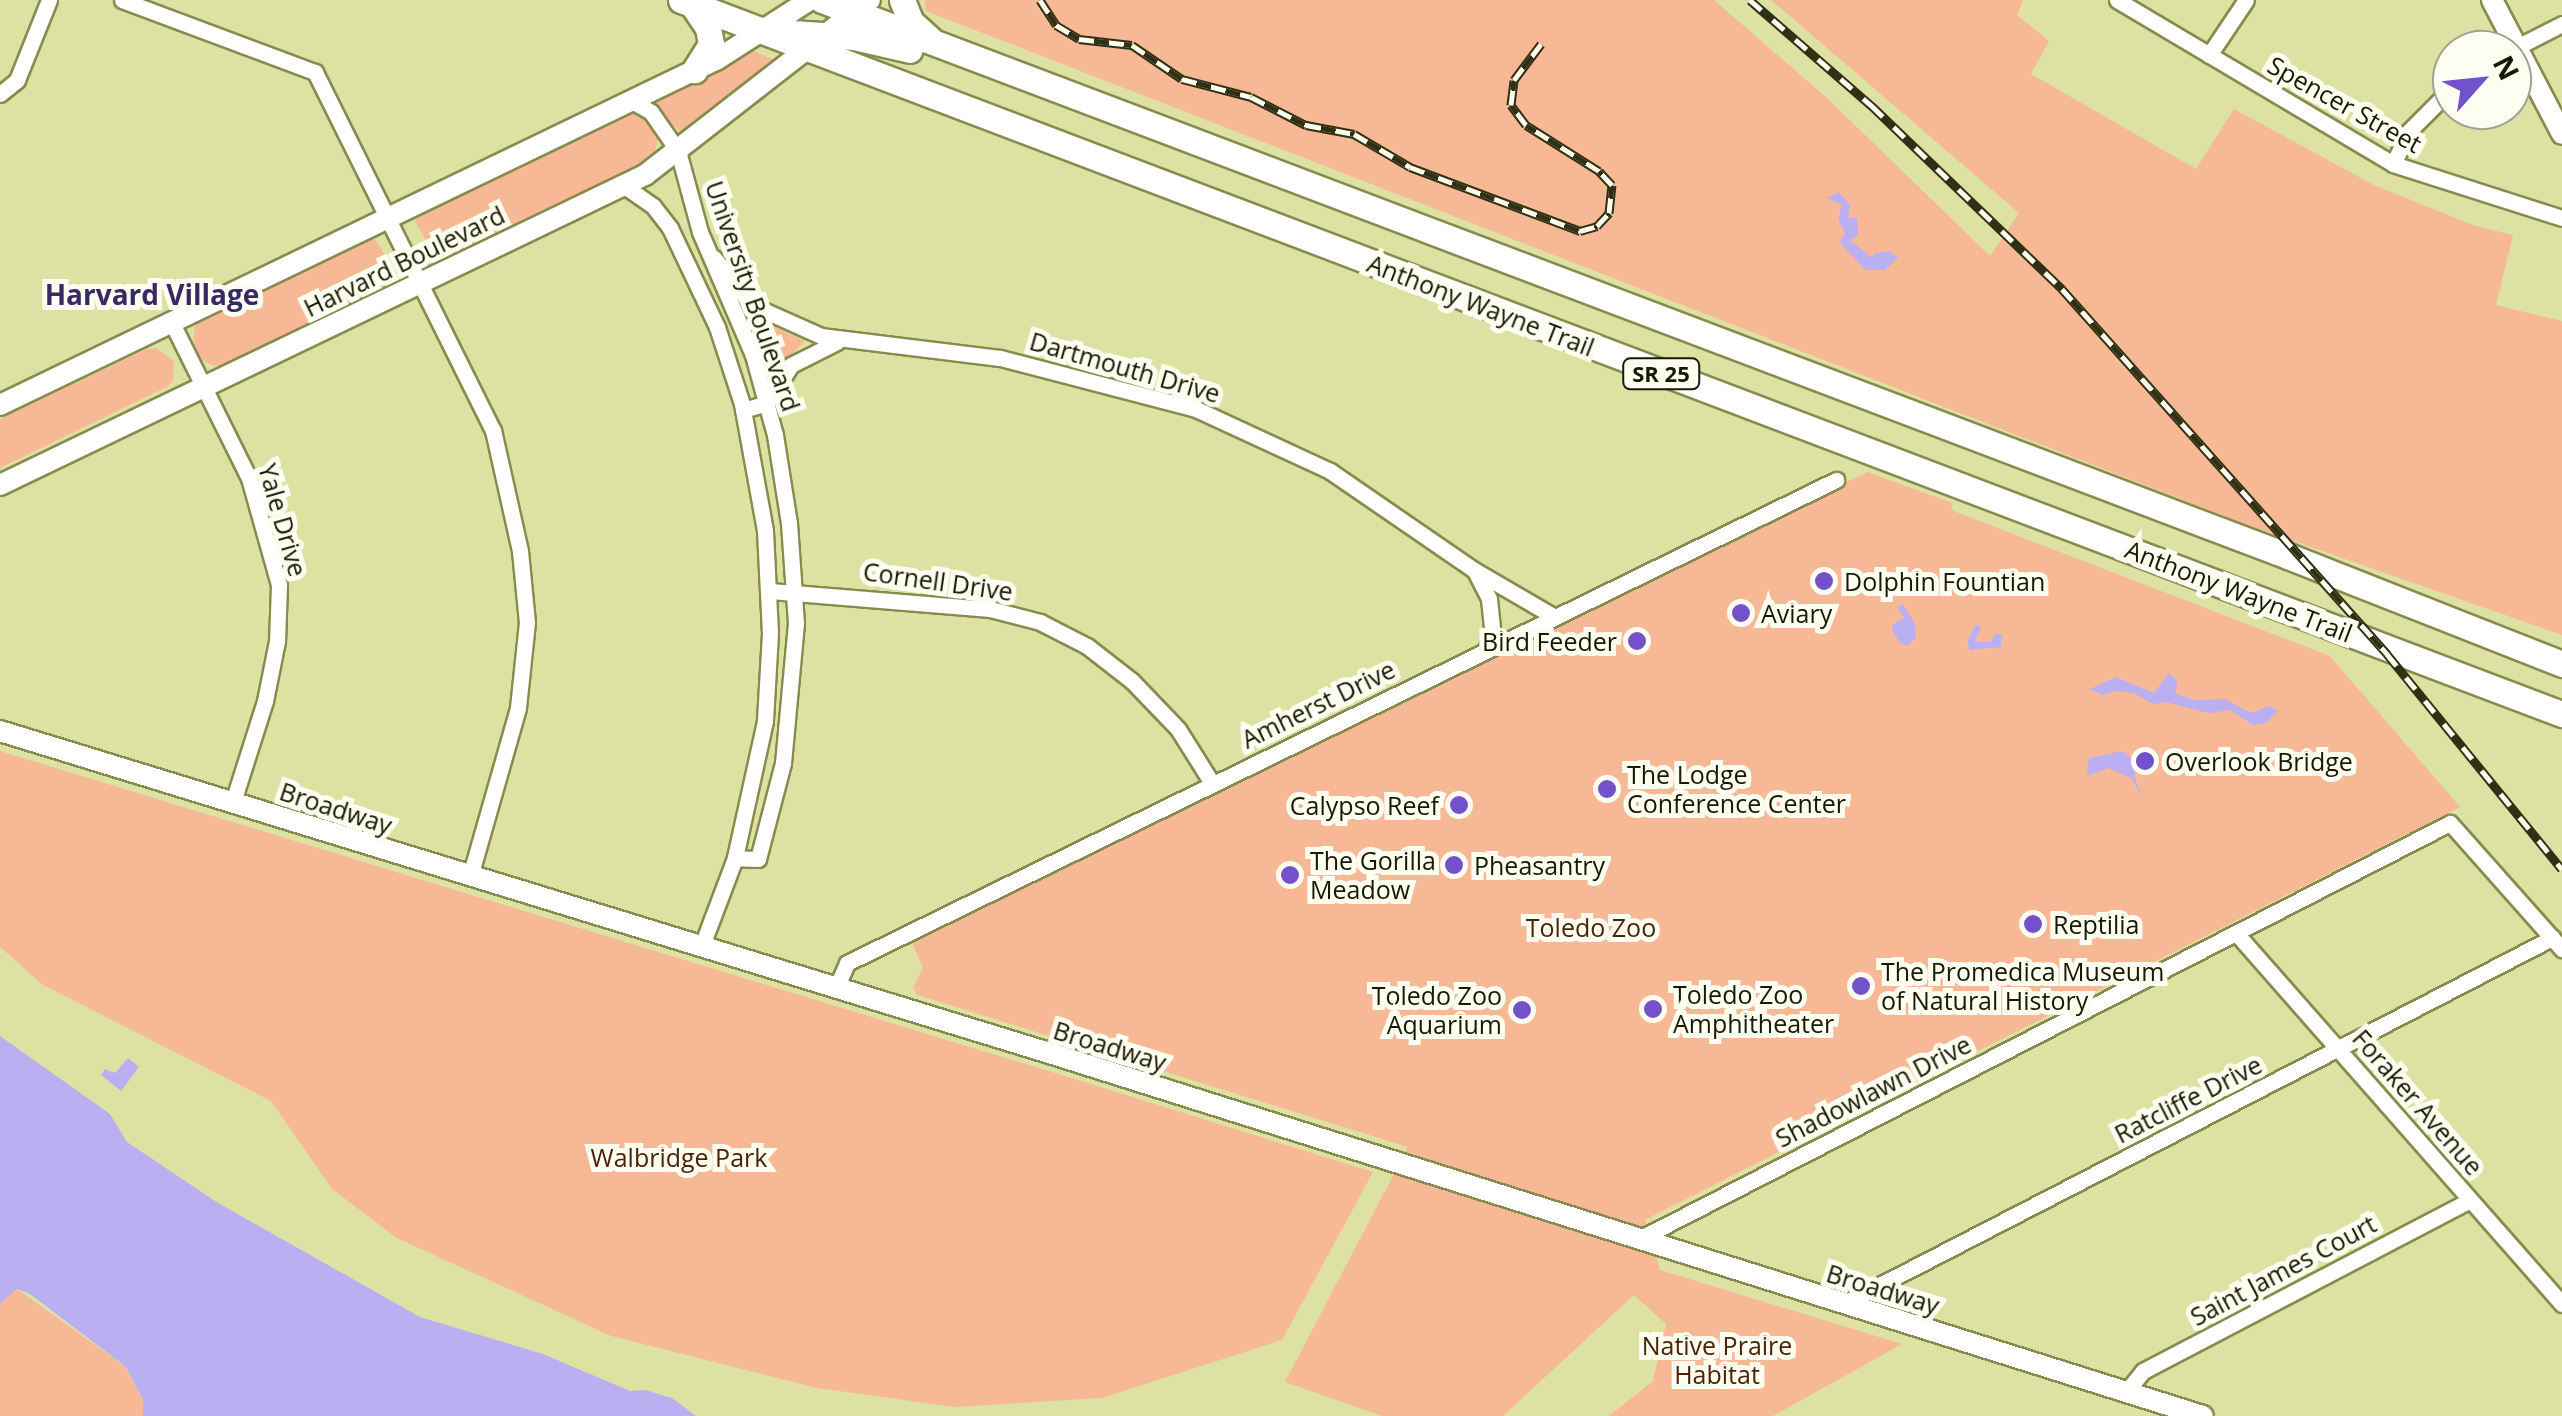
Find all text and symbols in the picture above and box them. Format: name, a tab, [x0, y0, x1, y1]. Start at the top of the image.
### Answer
north arrow	[2432, 30, 2532, 130]
street label: Spencer Street	[2263, 49, 2427, 159]
text: N	[2485, 49, 2529, 86]
street label: University Boulevard	[700, 177, 806, 415]
street label: Harvard Boulevard	[299, 199, 509, 323]
street label: Anthony Wayne Trail	[1363, 248, 1599, 362]
district label: Harvard Village	[45, 277, 259, 311]
street label: Dartmouth Drive	[1026, 325, 1224, 409]
road number: SR 25	[1621, 357, 1701, 391]
street label: Yale Drive	[253, 460, 313, 580]
street label: Anthony Wayne Trail	[2121, 534, 2357, 648]
street label: Cornell Drive	[861, 556, 1015, 606]
place label: Dolphin Fountian	[1844, 566, 2045, 596]
marker: Dolphin Fountian	[1813, 570, 1835, 592]
place label: Aviary	[1761, 598, 1832, 628]
marker: Aviary	[1730, 602, 1752, 624]
place label: Bird Feeder	[1482, 626, 1617, 656]
marker: Bird Feeder	[1626, 630, 1648, 652]
street label: Amherst Drive	[1236, 654, 1400, 754]
place label: Overlook Bridge	[2165, 746, 2353, 776]
marker: Overlook Bridge	[2134, 750, 2156, 772]
place label: The Lodge Conference Center	[1627, 760, 1846, 819]
street label: Broadway	[276, 776, 396, 840]
marker: The Lodge Conference Center	[1596, 778, 1618, 800]
place label: Calypso Reef	[1290, 790, 1439, 820]
marker: Calypso Reef	[1448, 794, 1470, 816]
place label: The Gorilla Meadow	[1310, 846, 1436, 905]
place label: Pheasantry	[1474, 850, 1605, 880]
marker: Pheasantry	[1443, 854, 1465, 876]
marker: The Gorilla Meadow	[1279, 864, 1301, 886]
place label: Reptilia	[2053, 909, 2139, 939]
park label: Toledo Zoo	[1526, 912, 1656, 942]
marker: Reptilia	[2022, 913, 2044, 935]
place label: The Promedica Museum of Natural History	[1881, 957, 2164, 1016]
marker: The Promedica Museum of Natural History	[1850, 975, 1872, 997]
place label: Toledo Zoo Amphitheater	[1673, 980, 1834, 1039]
place label: Toledo Zoo Aquarium	[1372, 981, 1502, 1040]
marker: Toledo Zoo Amphitheater	[1642, 998, 1664, 1020]
marker: Toledo Zoo Aquarium	[1511, 999, 1533, 1021]
street label: Broadway	[1050, 1015, 1170, 1077]
street label: Foraker Avenue	[2347, 1023, 2489, 1181]
street label: Shadowlawn Drive	[1770, 1029, 1976, 1153]
street label: Ratcliffe Drive	[2109, 1049, 2267, 1149]
park label: Walbridge Park	[591, 1142, 767, 1172]
street label: Saint James Court	[2185, 1208, 2381, 1332]
street label: Broadway	[1823, 1258, 1943, 1320]
park label: Native Praire Habitat	[1642, 1331, 1792, 1390]

